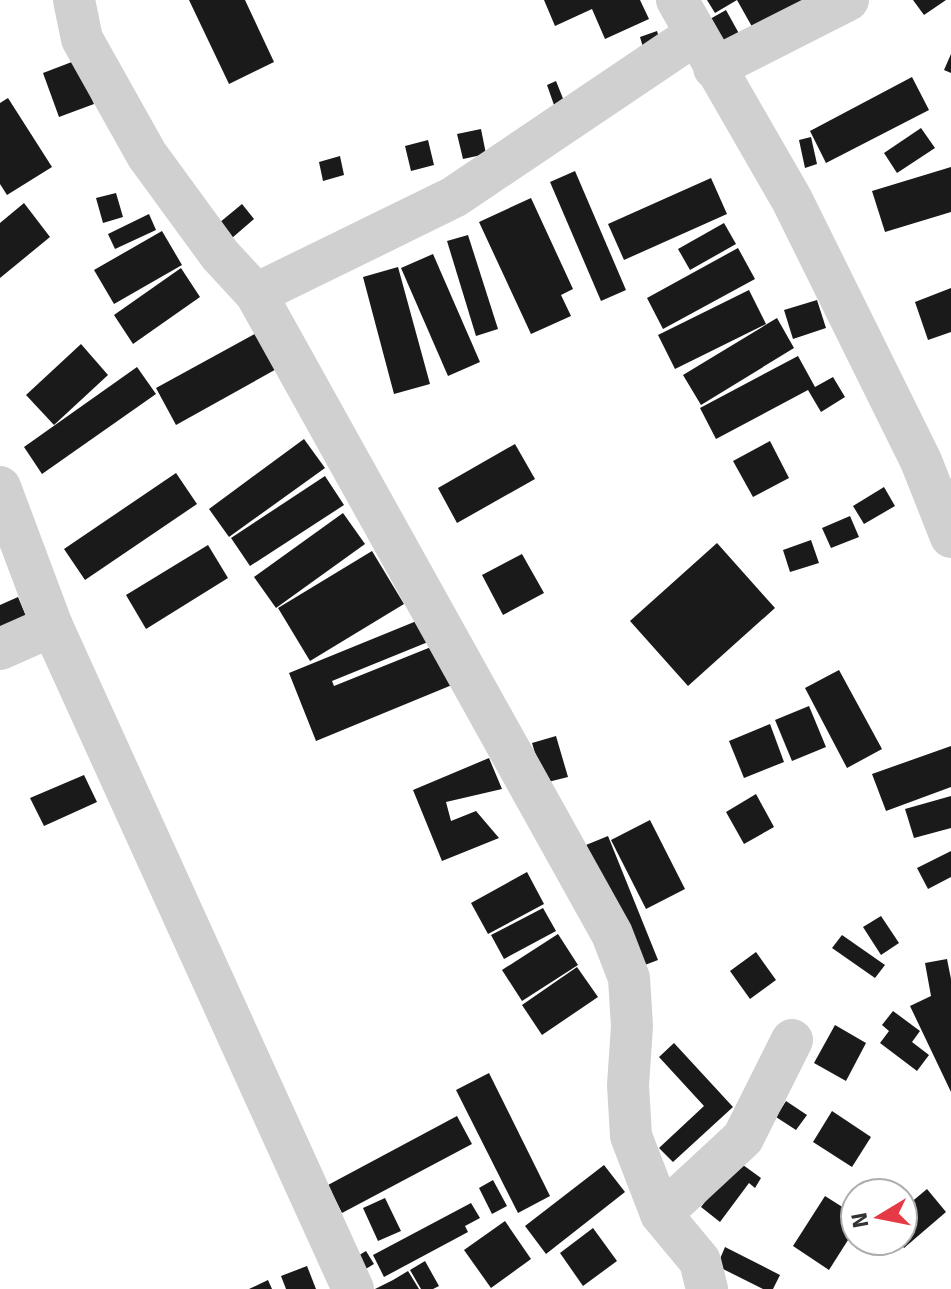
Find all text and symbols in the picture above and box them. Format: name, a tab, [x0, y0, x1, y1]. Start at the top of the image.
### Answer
north arrow	[839, 1177, 919, 1257]
text: N	[845, 1211, 874, 1230]

